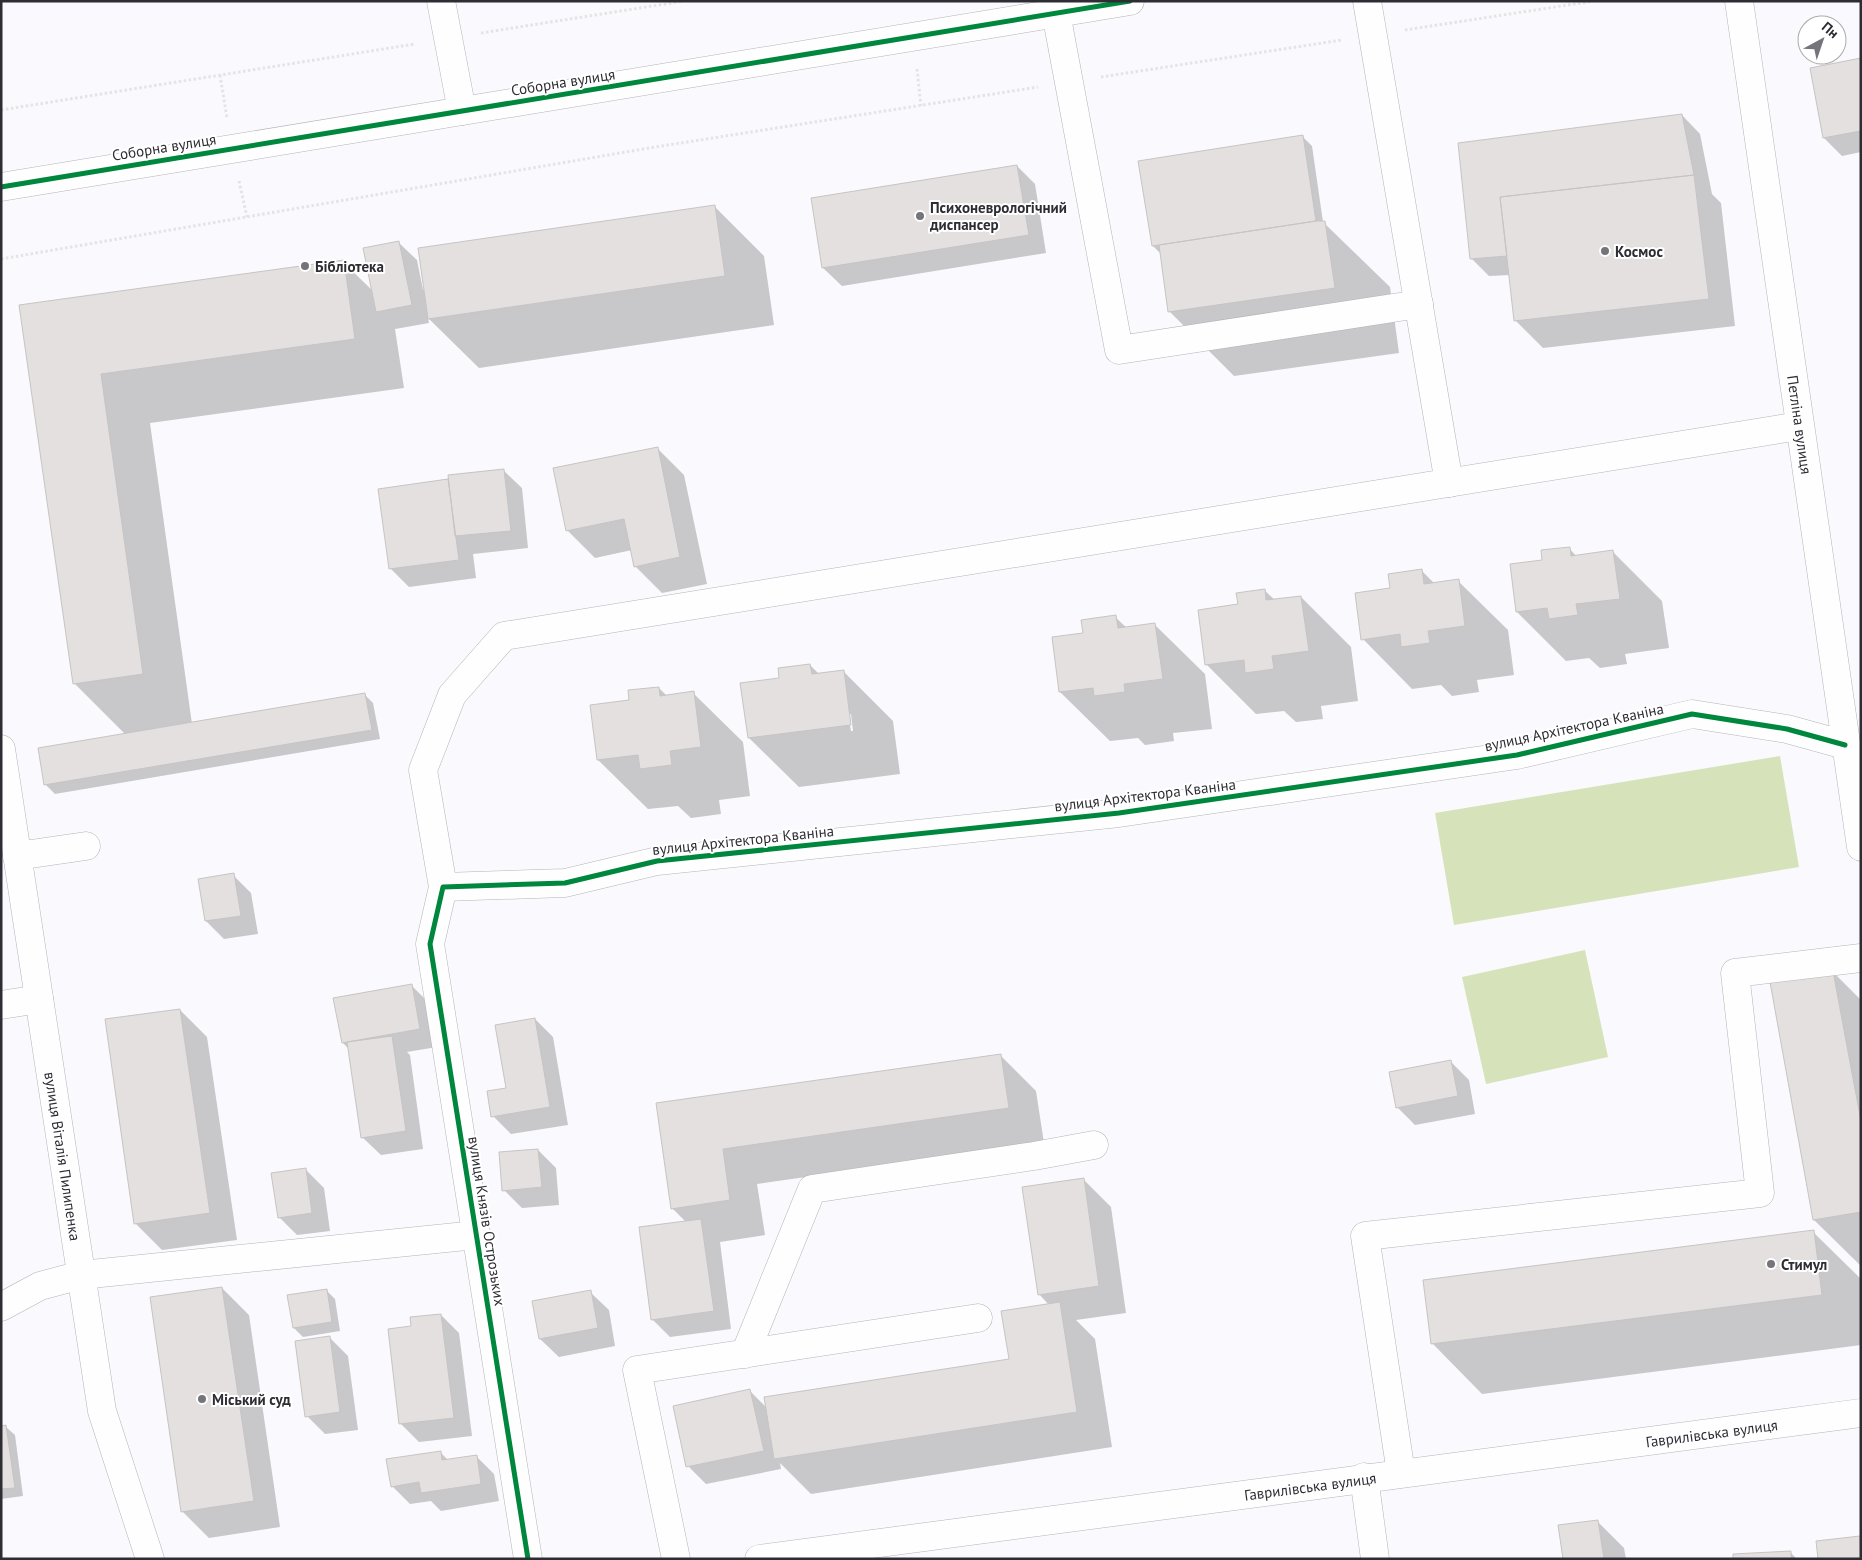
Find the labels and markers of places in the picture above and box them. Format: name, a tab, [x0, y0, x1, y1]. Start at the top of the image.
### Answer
place label: Психоневрологічний диспансер	[929, 198, 1067, 234]
marker: Психоневрологічний диспансер	[914, 210, 926, 222]
place label: Космос	[1615, 242, 1663, 261]
marker: Космос	[1599, 245, 1611, 257]
place label: Бібліотека	[315, 257, 384, 276]
marker: Бібліотека	[299, 260, 311, 272]
place label: Стимул	[1781, 1255, 1827, 1274]
marker: Стимул	[1765, 1258, 1777, 1270]
place label: Міський суд	[212, 1390, 291, 1409]
marker: Міський суд	[196, 1393, 208, 1405]

